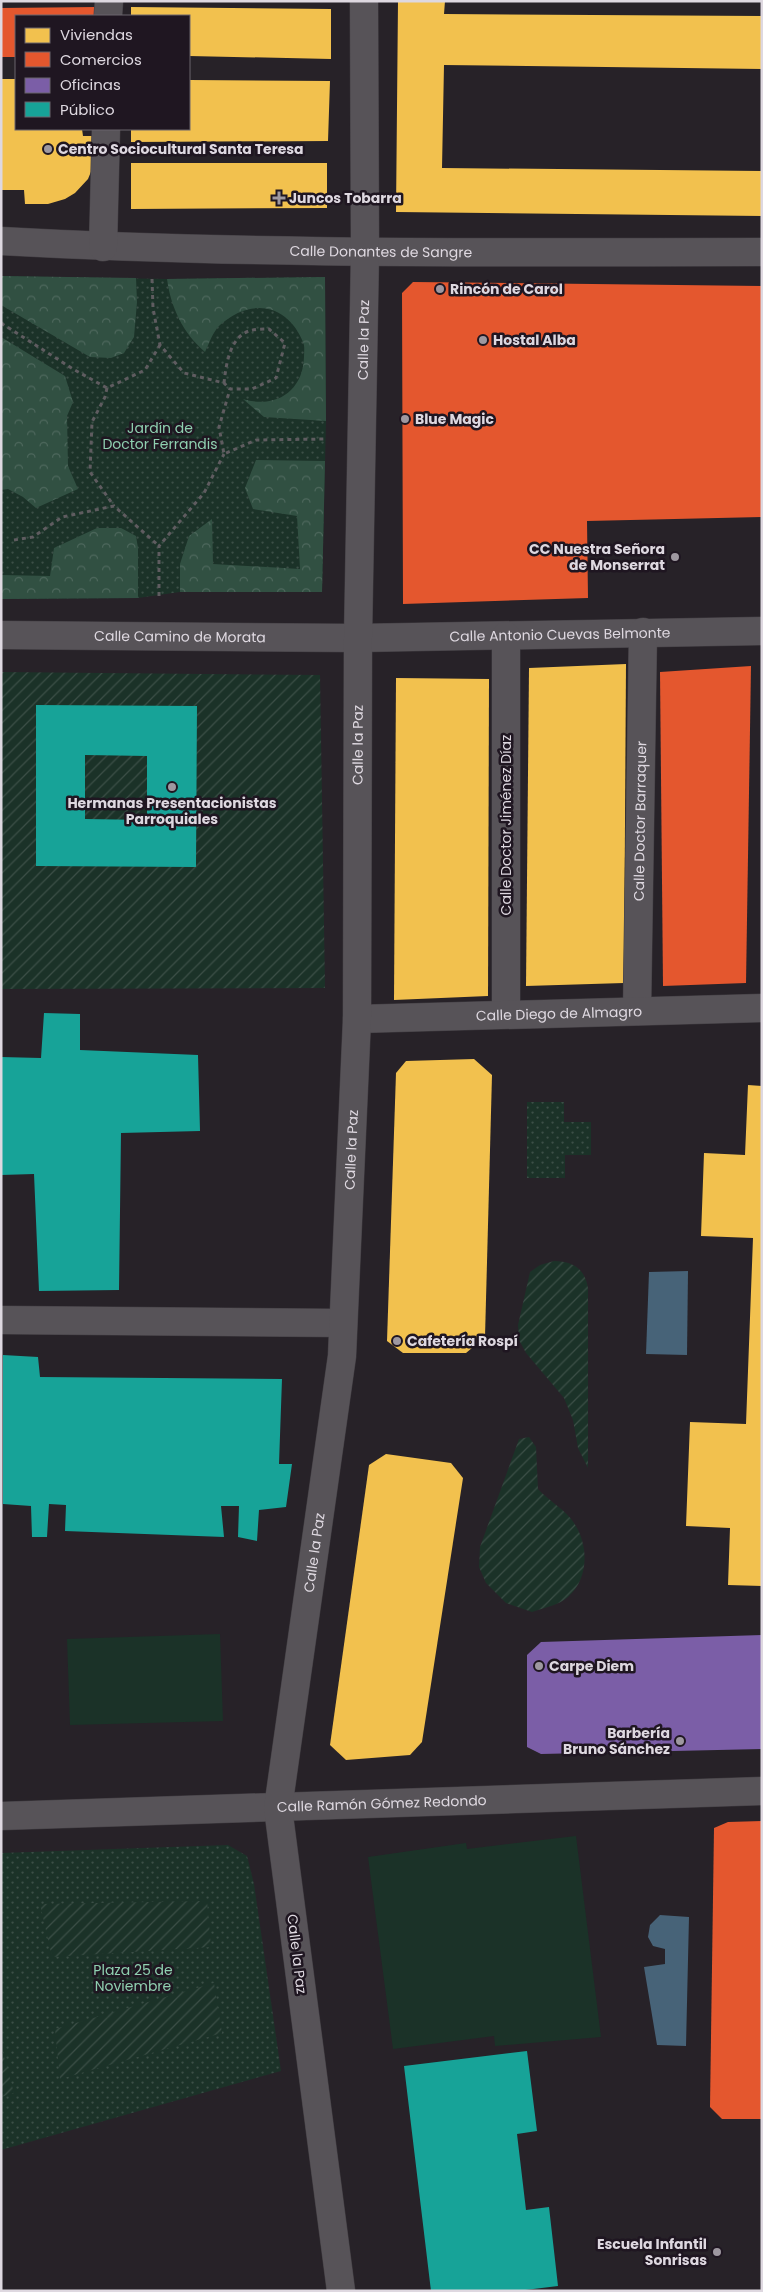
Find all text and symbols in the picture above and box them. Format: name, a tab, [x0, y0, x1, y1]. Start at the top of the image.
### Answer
legend	[15, 15, 190, 130]
text: Viviendas	[60, 24, 133, 45]
text: Comercios	[60, 49, 142, 70]
text: Oficinas	[60, 74, 121, 95]
text: Público	[60, 99, 115, 120]
place label: Centro Sociocultural Santa Teresa	[58, 139, 304, 159]
marker: Centro Sociocultural Santa Teresa	[42, 143, 54, 155]
place label: Juncos Tobarra	[289, 188, 402, 208]
marker: Juncos Tobarra	[273, 192, 285, 204]
street label: Calle Donantes de Sangre	[289, 241, 472, 262]
place label: Rincón de Carol	[450, 279, 563, 299]
marker: Rincón de Carol	[434, 283, 446, 295]
street label: Calle la Paz	[353, 300, 374, 380]
place label: Hostal Alba	[493, 330, 576, 350]
marker: Hostal Alba	[477, 334, 489, 346]
place label: Blue Magic	[415, 409, 494, 429]
marker: Blue Magic	[399, 413, 411, 425]
park label: Jardín de Doctor Ferrandis	[102, 418, 218, 454]
place label: CC Nuestra Señora de Monserrat	[529, 539, 665, 575]
marker: CC Nuestra Señora de Monserrat	[669, 551, 681, 563]
street label: Calle Antonio Cuevas Belmonte	[449, 623, 671, 646]
street label: Calle Camino de Morata	[94, 626, 266, 647]
street label: Calle la Paz	[348, 705, 368, 785]
street label: Calle Doctor Jiménez Díaz	[496, 735, 516, 915]
street label: Calle Doctor Barraquer	[629, 741, 651, 901]
marker: Hermanas Presentacionistas Parroquiales	[166, 781, 178, 793]
place label: Hermanas Presentacionistas Parroquiales	[67, 793, 277, 829]
street label: Calle Diego de Almagro	[476, 1001, 642, 1026]
street label: Calle la Paz	[339, 1109, 363, 1190]
place label: Cafetería Rospí	[407, 1331, 518, 1351]
marker: Cafetería Rospí	[391, 1335, 403, 1347]
street label: Calle la Paz	[299, 1512, 330, 1594]
place label: Carpe Diem	[549, 1656, 634, 1676]
marker: Carpe Diem	[533, 1660, 545, 1672]
place label: Barbería Bruno Sánchez	[563, 1723, 670, 1759]
marker: Barbería Bruno Sánchez	[674, 1735, 686, 1747]
street label: Calle Ramón Gómez Redondo	[277, 1790, 487, 1817]
street label: Calle la Paz	[282, 1913, 312, 1995]
park label: Plaza 25 de Noviembre	[93, 1960, 173, 1996]
place label: Escuela Infantil Sonrisas	[597, 2234, 707, 2270]
marker: Escuela Infantil Sonrisas	[711, 2246, 723, 2258]

